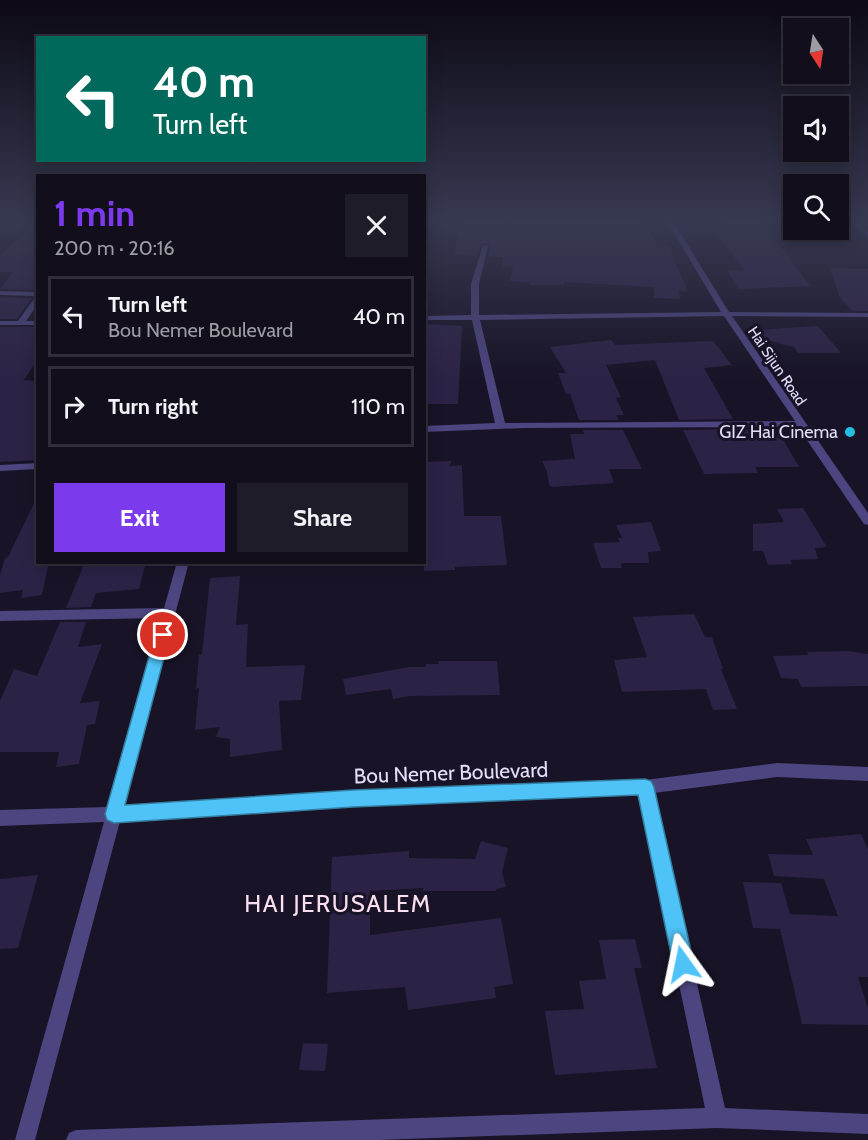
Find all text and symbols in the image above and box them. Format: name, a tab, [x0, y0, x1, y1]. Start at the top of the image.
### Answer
north arrow	[783, 18, 849, 84]
map controls	[783, 18, 849, 240]
text: 40 m	[153, 56, 255, 108]
icon: left	[54, 60, 132, 138]
button: sound	[783, 96, 849, 162]
text: Turn left	[153, 108, 247, 141]
button: search	[783, 174, 849, 240]
text: 1 min	[54, 191, 135, 235]
button: close	[345, 194, 408, 257]
text: 200 m · 20:16	[54, 236, 175, 260]
text: Turn left	[108, 291, 187, 318]
icon: left	[57, 300, 90, 333]
text: 40 m	[353, 303, 405, 330]
text: Bou Nemer Boulevard	[108, 318, 293, 342]
street label: Hai Sijun Road	[744, 323, 810, 409]
icon: right	[57, 390, 90, 423]
text: Turn right	[108, 393, 198, 420]
text: 110 m	[351, 393, 405, 420]
place label: GIZ Hai Cinema	[719, 421, 838, 443]
marker: GIZ Hai Cinema	[843, 425, 857, 439]
button: Exit	[54, 483, 225, 552]
button: Share	[237, 483, 408, 552]
pin	[137, 609, 188, 660]
icon: arrive	[146, 618, 179, 651]
street label: Bou Nemer Boulevard	[353, 757, 549, 788]
district label: HAI JERUSALEM	[244, 889, 432, 918]
position arrow	[651, 932, 715, 996]

